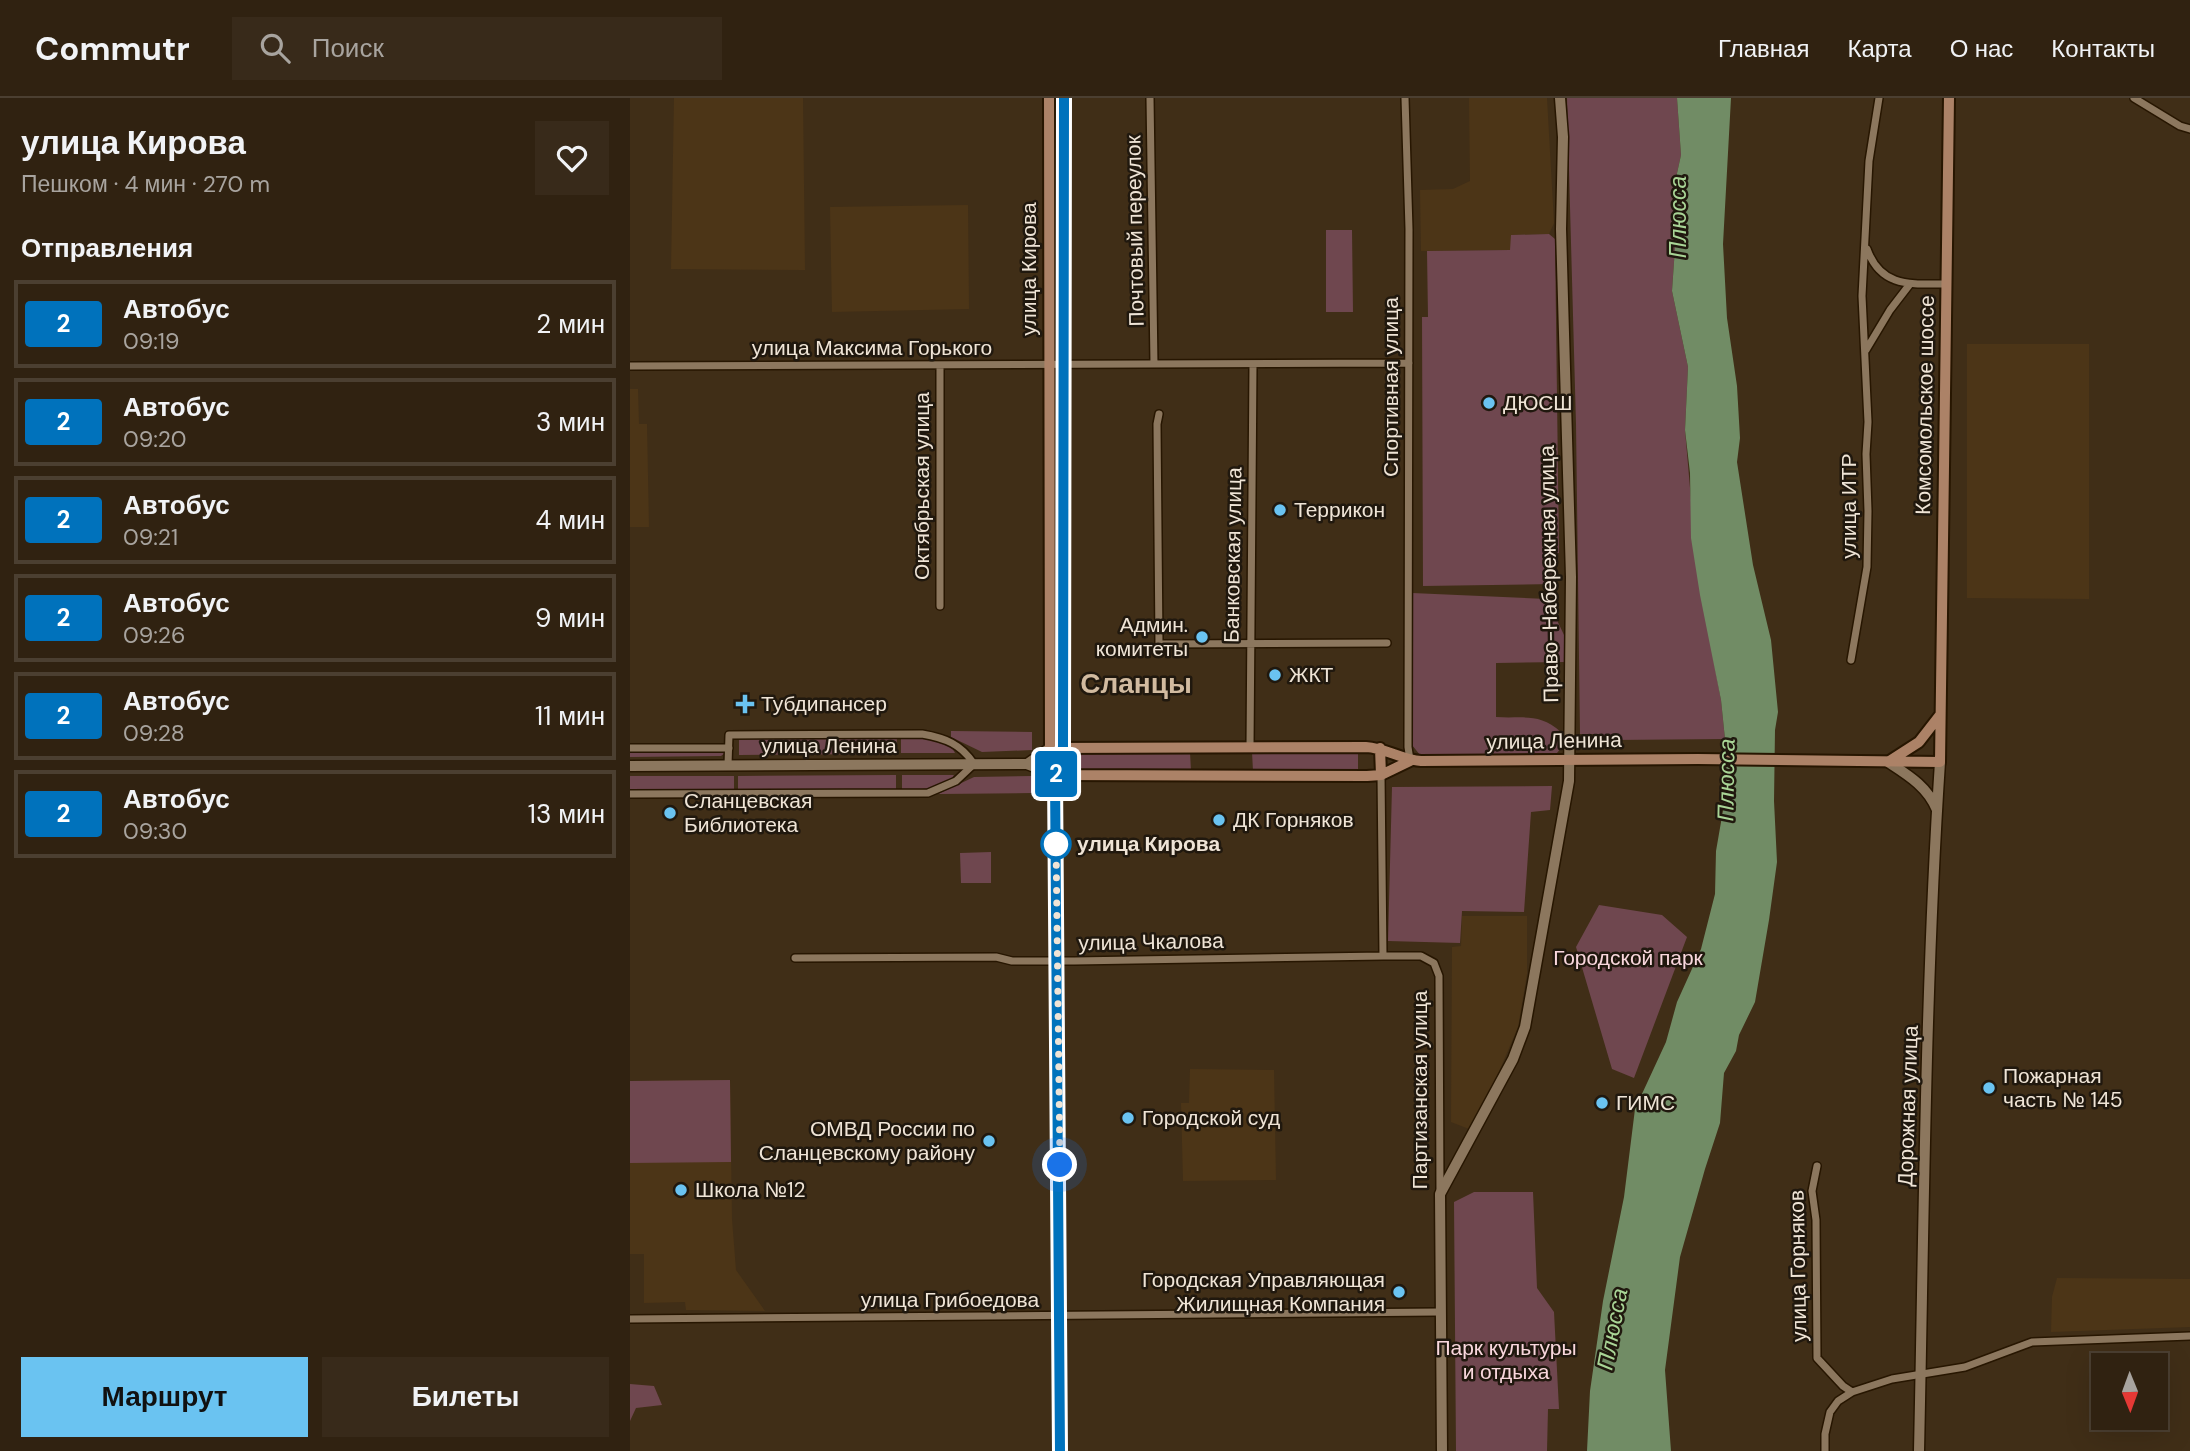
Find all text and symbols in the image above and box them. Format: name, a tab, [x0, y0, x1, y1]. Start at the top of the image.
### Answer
search box	[232, 17, 722, 80]
text: Commutr	[35, 27, 190, 70]
icon: search	[256, 29, 294, 67]
text: Поиск	[312, 31, 384, 65]
text: Главная	[1718, 33, 1809, 64]
text: Карта	[1847, 33, 1912, 64]
text: О нас	[1950, 33, 2013, 64]
text: Контакты	[2051, 33, 2155, 64]
text: улица Кирова	[21, 121, 246, 164]
button: heart	[535, 121, 609, 195]
street label: Почтовый переулок	[1119, 134, 1151, 327]
text: Пешком · 4 мин · 270 m	[21, 169, 270, 199]
water label: Плюсса	[1663, 176, 1693, 258]
street label: улица Кирова	[1015, 202, 1043, 336]
text: Отправления	[21, 231, 193, 265]
text: Автобус	[123, 292, 230, 326]
street label: Комсомольское шоссе	[1909, 295, 1941, 515]
street label: Спортивная улица	[1377, 297, 1405, 477]
text: 2 мин	[536, 307, 605, 341]
text: 2	[57, 308, 70, 339]
text: 09:19	[123, 326, 179, 356]
street label: улица Максима Горького	[752, 334, 992, 362]
place label: ДЮСШ	[1503, 389, 1573, 417]
text: Автобус	[123, 390, 230, 424]
street label: Октябрьская улица	[908, 392, 936, 580]
marker: ДЮСШ	[1481, 395, 1497, 411]
text: 3 мин	[536, 405, 605, 439]
text: 2	[57, 406, 70, 437]
text: 09:20	[123, 424, 187, 454]
street label: Право-Набережная улица	[1533, 445, 1565, 703]
street label: улица ИТР	[1835, 453, 1863, 559]
street label: Банковская улица	[1217, 467, 1249, 643]
text: Автобус	[123, 488, 230, 522]
place label: Террикон	[1294, 496, 1385, 524]
marker: Террикон	[1272, 502, 1288, 518]
text: 4 мин	[536, 503, 605, 537]
text: 2	[57, 504, 70, 535]
text: 09:21	[123, 522, 178, 552]
text: Автобус	[123, 586, 230, 620]
text: 9 мин	[535, 601, 605, 635]
text: 2	[57, 602, 70, 633]
place label: Админ. комитеты	[1096, 611, 1188, 663]
text: 09:26	[123, 620, 186, 650]
marker: Админ. комитеты	[1194, 629, 1210, 645]
place label: ЖКТ	[1289, 661, 1334, 689]
district label: Сланцы	[1080, 665, 1192, 702]
marker: ЖКТ	[1267, 667, 1283, 683]
text: Автобус	[123, 684, 230, 718]
place label: Тубдипансер	[761, 690, 887, 718]
marker: Тубдипансер	[735, 694, 755, 714]
text: 11 мин	[535, 699, 605, 733]
text: 2	[57, 700, 70, 731]
text: 09:28	[123, 718, 185, 748]
street label: улица Ленина	[1486, 726, 1622, 756]
street label: улица Ленина	[761, 732, 897, 760]
water label: Плюсса	[1710, 738, 1742, 822]
line badge: 2	[1033, 751, 1079, 797]
text: 2	[1049, 758, 1063, 789]
text: Автобус	[123, 782, 230, 816]
place label: Сланцевская Библиотека	[684, 787, 812, 839]
text: 13 мин	[528, 797, 605, 831]
text: 2	[57, 798, 70, 829]
marker: Сланцевская Библиотека	[662, 805, 678, 821]
place label: ДК Горняков	[1233, 806, 1354, 834]
marker: ДК Горняков	[1211, 812, 1227, 828]
text: 09:30	[123, 816, 187, 846]
marker: улица Кирова	[1041, 829, 1071, 859]
place label: улица Кирова	[1077, 830, 1220, 858]
street label: улица Чкалова	[1078, 927, 1224, 957]
park label: Городской парк	[1553, 944, 1704, 972]
street label: Партизанская улица	[1406, 990, 1434, 1189]
street label: Дорожная улица	[1891, 1025, 1925, 1187]
place label: Пожарная часть № 145	[2003, 1062, 2123, 1114]
marker: Пожарная часть № 145	[1981, 1080, 1997, 1096]
place label: ГИМС	[1616, 1089, 1675, 1117]
marker: ГИМС	[1594, 1095, 1610, 1111]
place label: Городской суд	[1142, 1104, 1280, 1132]
marker: Городской суд	[1120, 1110, 1136, 1126]
place label: ОМВД России по Сланцевскому району	[759, 1115, 975, 1167]
marker: ОМВД России по Сланцевскому району	[981, 1133, 997, 1149]
your location	[1042, 1147, 1077, 1182]
place label: Школа №12	[695, 1176, 806, 1204]
marker: Школа №12	[673, 1182, 689, 1198]
street label: улица Горняков	[1783, 1190, 1813, 1342]
place label: Городская Управляющая Жилищная Компания	[1142, 1266, 1385, 1318]
marker: Городская Управляющая Жилищная Компания	[1391, 1284, 1407, 1300]
street label: улица Грибоедова	[861, 1286, 1040, 1314]
water label: Плюсса	[1589, 1286, 1635, 1372]
park label: Парк культуры и отдыха	[1435, 1334, 1577, 1386]
north arrow	[2091, 1353, 2168, 1430]
map controls	[2091, 1353, 2168, 1430]
button: Маршрут	[21, 1357, 308, 1437]
button: Билеты	[322, 1357, 609, 1437]

